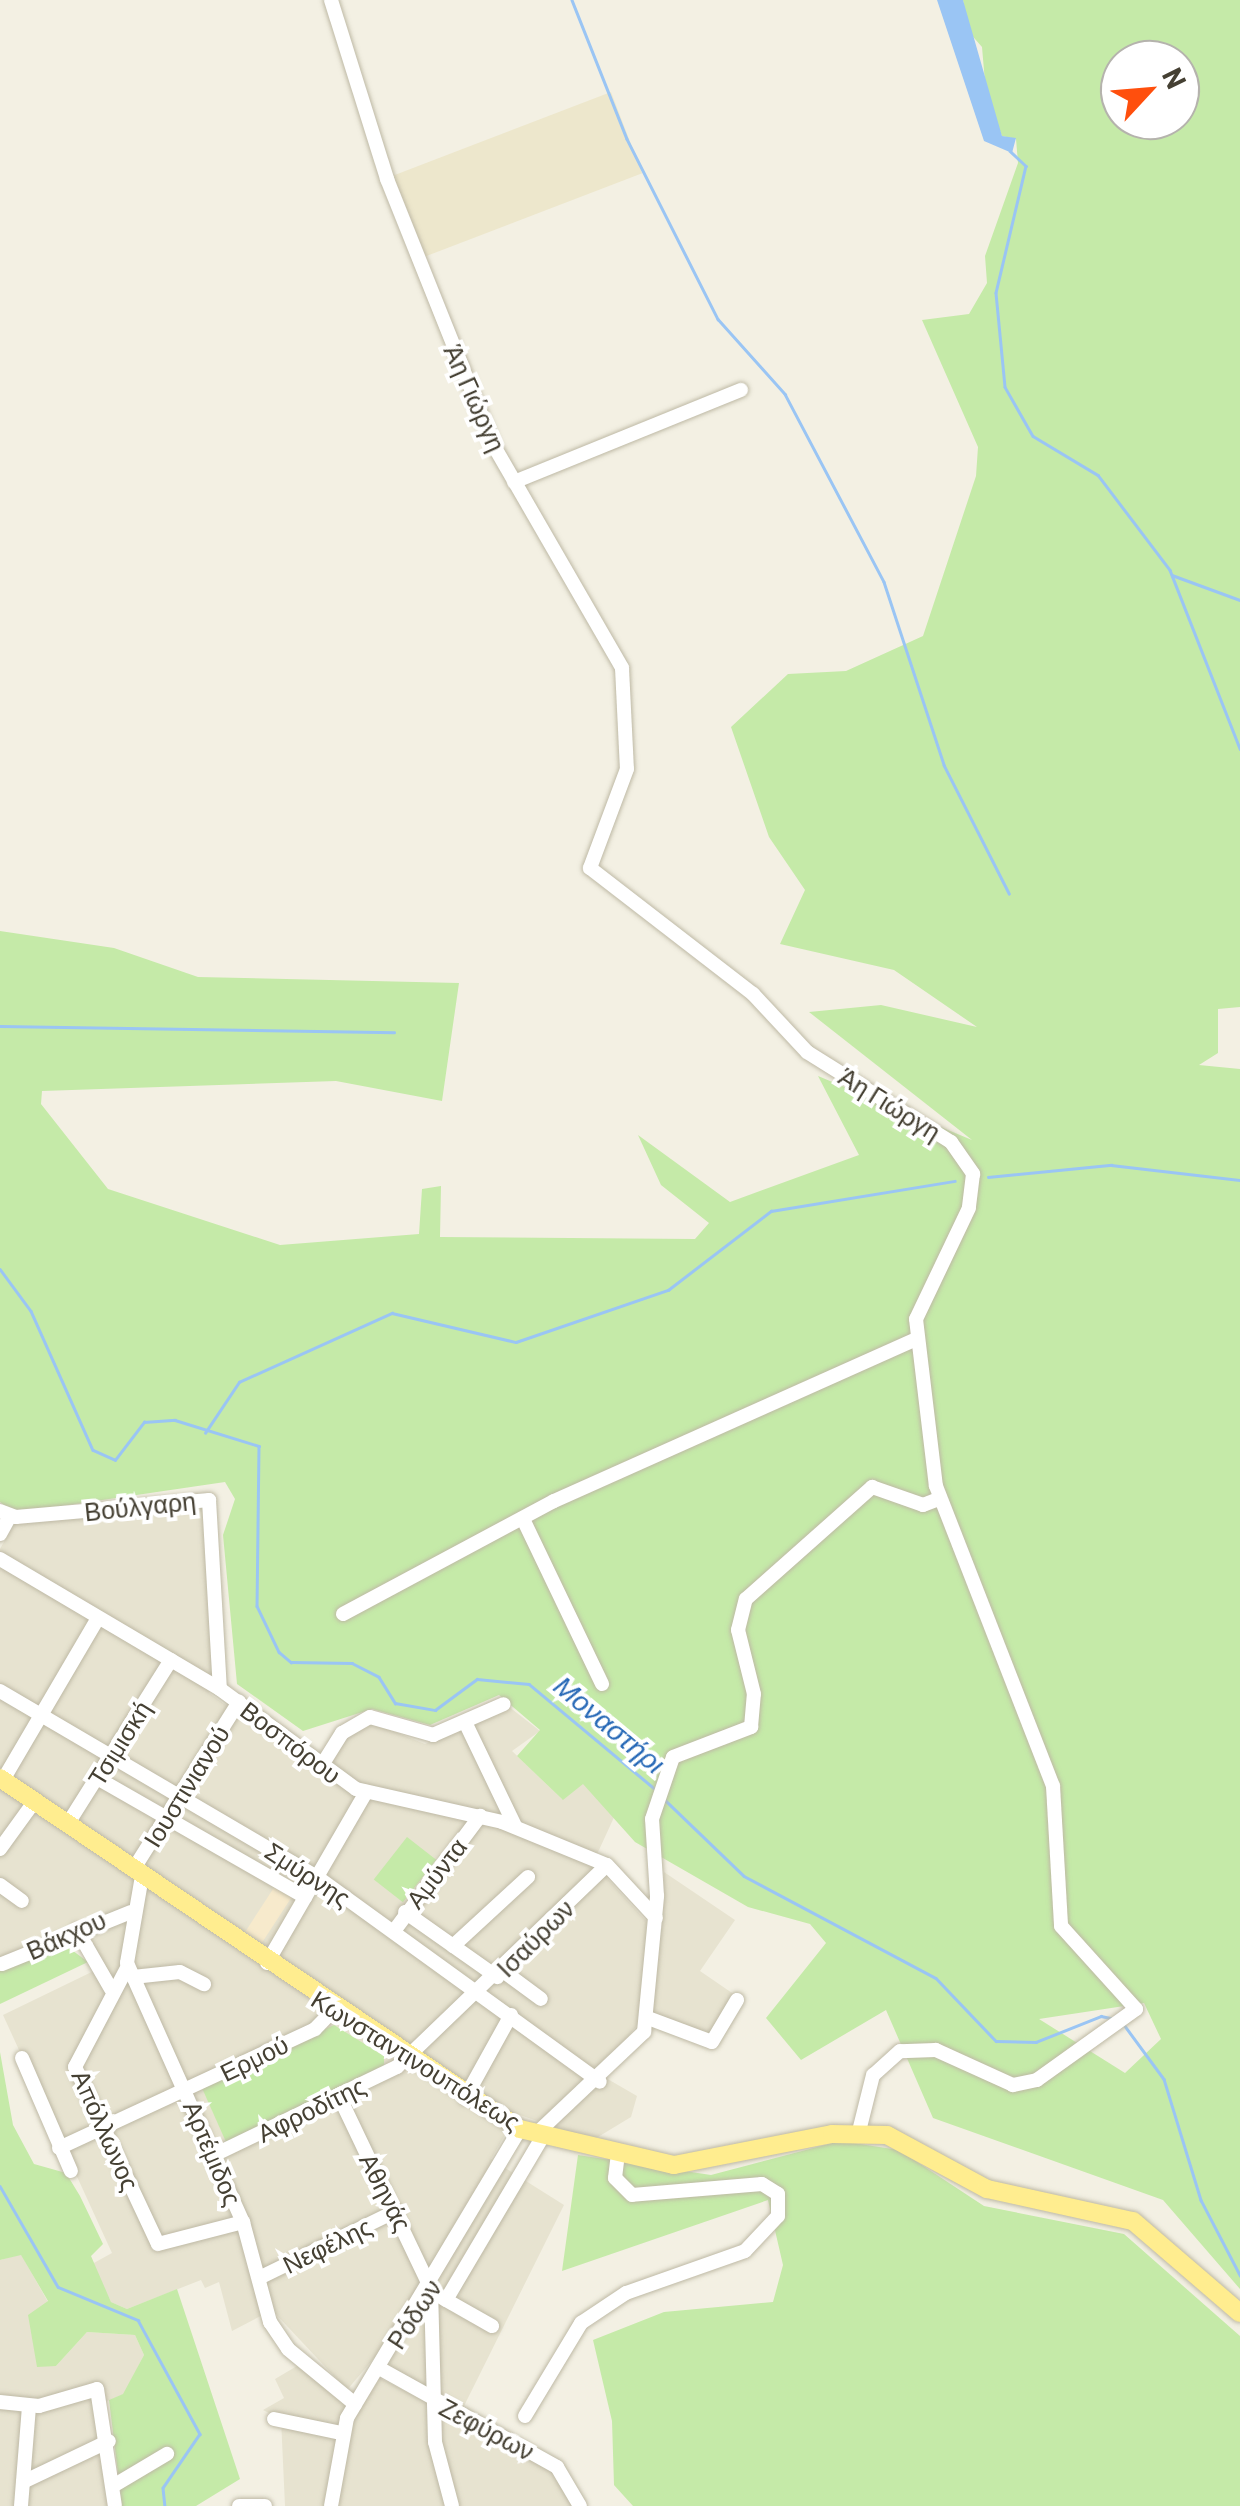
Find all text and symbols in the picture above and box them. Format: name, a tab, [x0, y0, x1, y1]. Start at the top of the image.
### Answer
north arrow	[1100, 40, 1200, 140]
text: N	[1156, 62, 1195, 94]
street label: Άη Γιώργη	[438, 340, 512, 456]
street label: Άη Γιώργη	[834, 1061, 946, 1147]
street label: Βούλγαρη	[83, 1485, 197, 1527]
water label: Μοναστήρι	[548, 1668, 672, 1780]
street label: Τσιμισκή	[81, 1695, 157, 1791]
street label: Βοσπόρου	[235, 1695, 347, 1789]
street label: Ιουστινιανού	[137, 1720, 235, 1852]
street label: Αμύντα	[399, 1832, 473, 1914]
street label: Σμύρνης	[260, 1835, 356, 1913]
street label: Ισαύρων	[490, 1893, 580, 1983]
street label: Βάκχου	[22, 1904, 110, 1966]
street label: Κωνσταντινουπόλεως	[306, 1984, 526, 2136]
street label: Ερμού	[215, 2029, 293, 2087]
street label: Απόλλωνος	[66, 2065, 146, 2195]
street label: Αφροδίτης	[252, 2070, 370, 2148]
street label: Αρτέμιδος	[178, 2096, 248, 2210]
street label: Αθηνάς	[354, 2148, 418, 2236]
street label: Νεφέλης	[278, 2211, 376, 2279]
street label: Ρόδων	[381, 2274, 447, 2354]
street label: Ζεφύρων	[435, 2392, 539, 2466]

